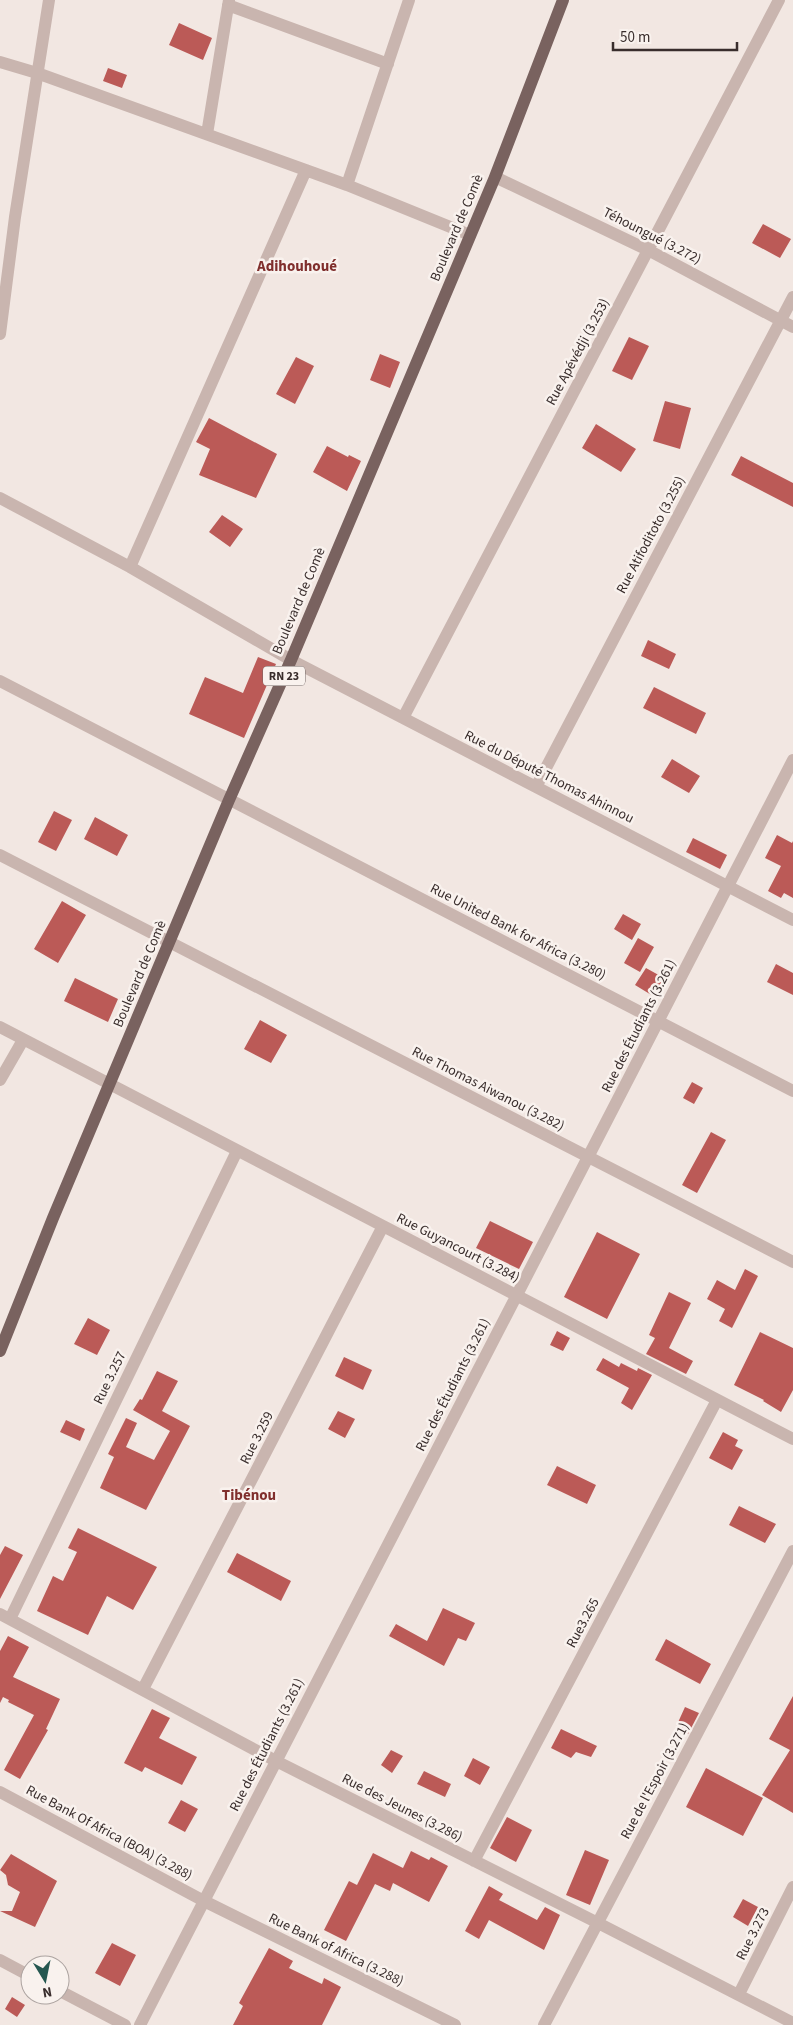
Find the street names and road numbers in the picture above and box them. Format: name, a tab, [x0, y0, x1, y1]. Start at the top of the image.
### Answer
street label: Boulevard de Comè	[425, 171, 489, 285]
street label: Téhoungué (3.272)	[599, 203, 705, 269]
street label: Rue Apévédji (3.253)	[541, 295, 615, 409]
street label: Rue Atifoditoto (3.255)	[612, 473, 690, 597]
street label: Boulevard de Comè	[267, 544, 331, 658]
road number: RN 23	[263, 666, 305, 686]
street label: Rue du Député Thomas Ahinnou	[461, 725, 637, 829]
street label: Rue United Bank for Africa (3.280)	[427, 879, 609, 985]
street label: Boulevard de Comè	[108, 917, 172, 1031]
street label: Rue des Étudiants (3.261)	[597, 956, 681, 1096]
street label: Rue Thomas Aiwanou (3.282)	[408, 1042, 568, 1136]
street label: Rue Guyancourt (3.284)	[393, 1208, 523, 1288]
street label: Rue des Étudiants (3.261)	[411, 1315, 495, 1455]
street label: Rue 3.257	[89, 1348, 131, 1408]
street label: Rue 3.259	[235, 1408, 279, 1468]
street label: Rue3.265	[562, 1595, 604, 1651]
street label: Rue des Étudiants (3.261)	[225, 1675, 309, 1815]
street label: Rue de l'Espoir (3.271)	[616, 1719, 694, 1843]
street label: Rue des Jeunes (3.286)	[338, 1769, 466, 1847]
street label: Rue Bank Of Africa (BOA) (3.288)	[22, 1780, 196, 1886]
street label: Rue 3.273	[731, 1904, 775, 1964]
street label: Rue Bank of Africa (3.288)	[265, 1909, 407, 1991]

